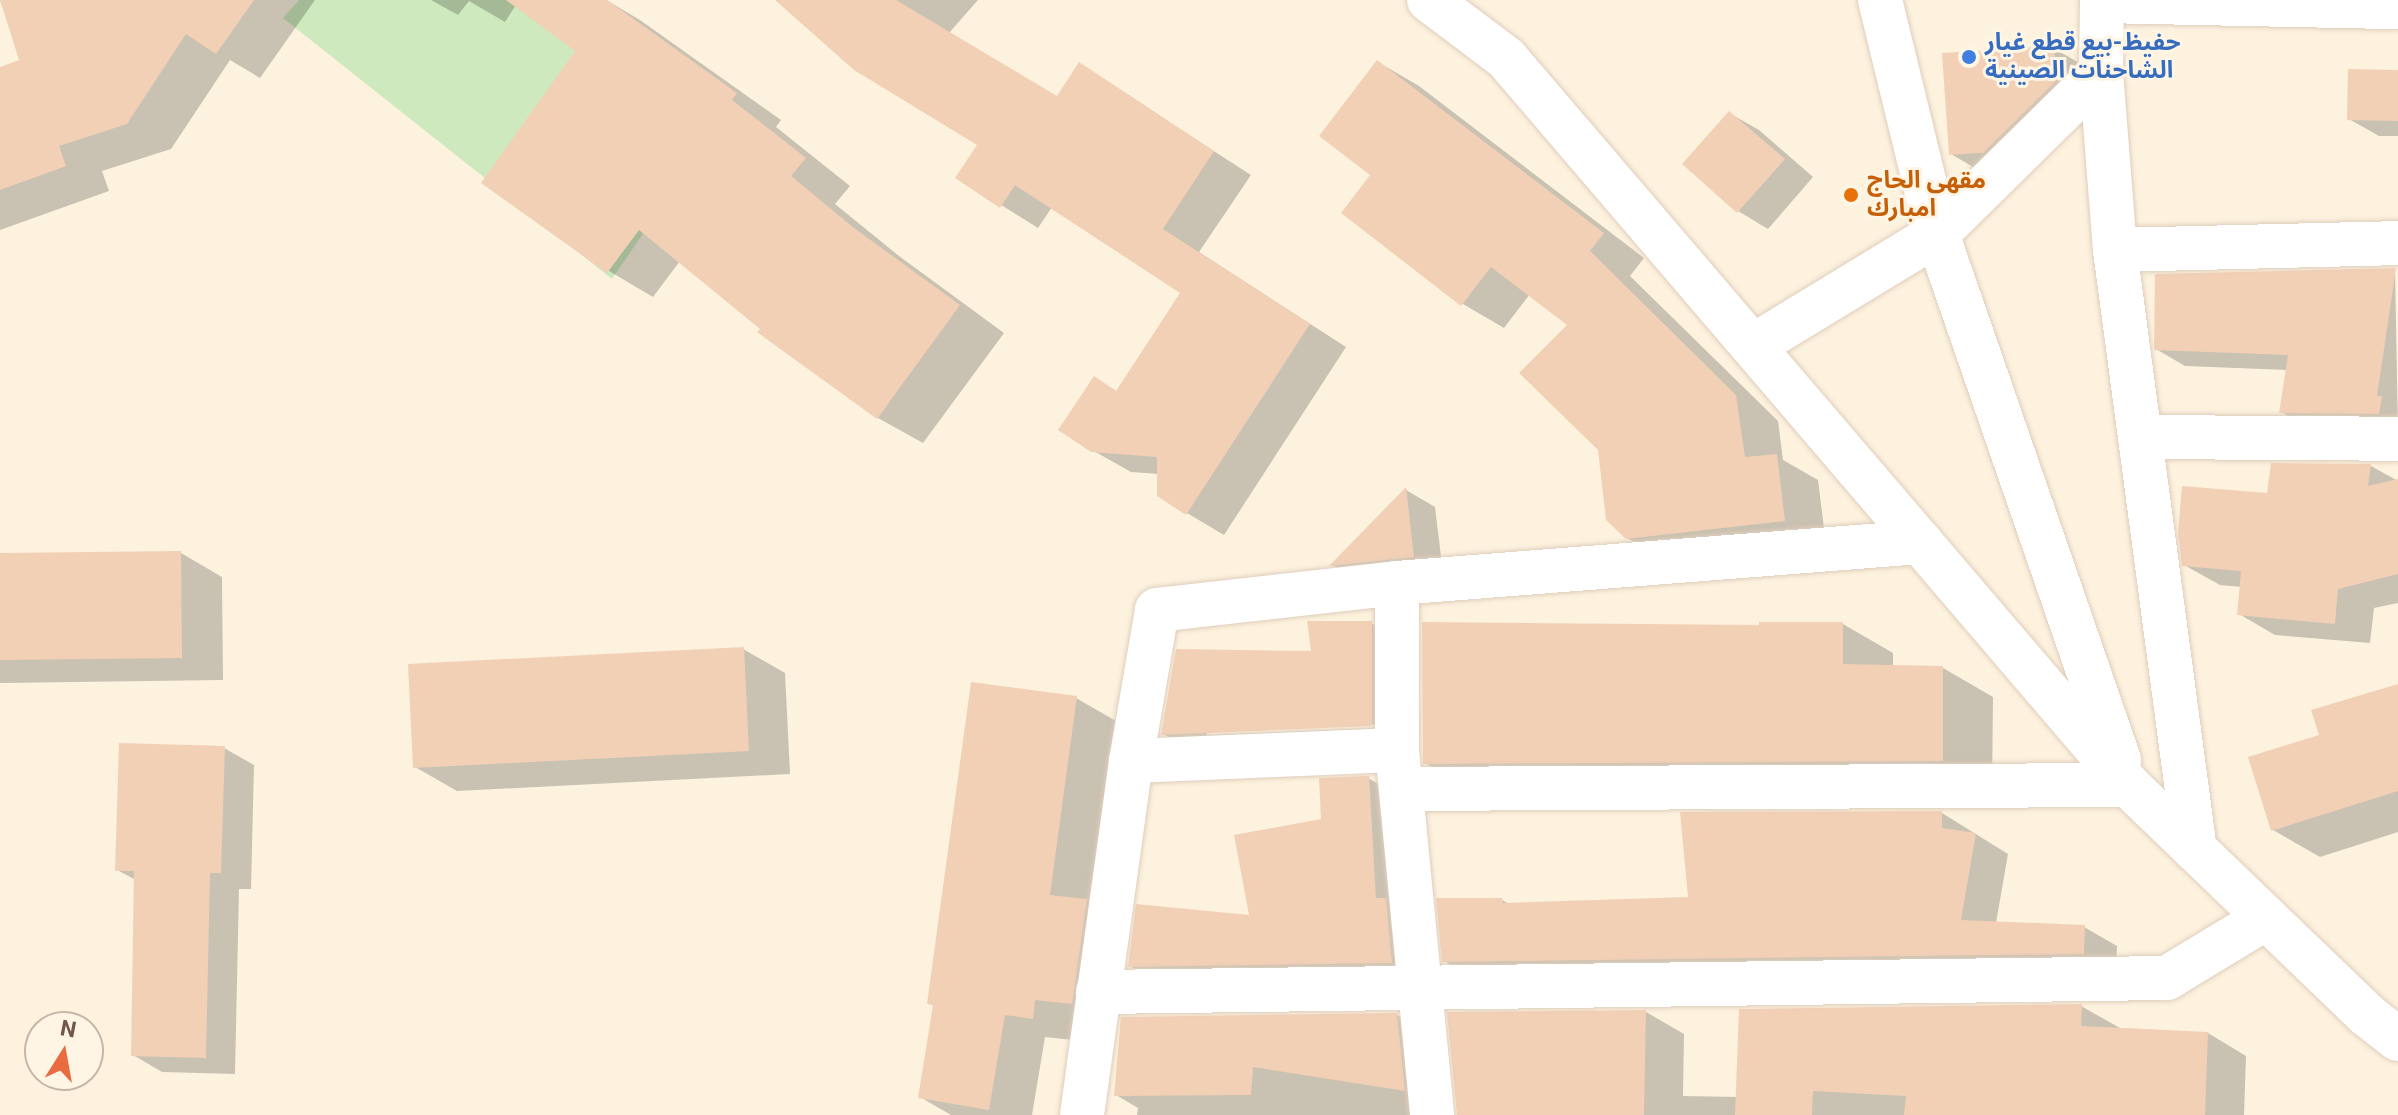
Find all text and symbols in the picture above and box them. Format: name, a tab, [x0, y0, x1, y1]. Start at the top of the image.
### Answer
place label: حفيظ-بيع قطع غيار الشاحنات الصينية	[1985, 29, 2180, 85]
marker: حفيظ-بيع قطع غيار الشاحنات الصينية	[1960, 48, 1978, 66]
place label: مقهى الحاج امبارك	[1867, 167, 1986, 223]
marker: مقهى الحاج امبارك	[1842, 186, 1860, 204]
north arrow	[24, 1011, 104, 1091]
text: N	[58, 1015, 78, 1043]

